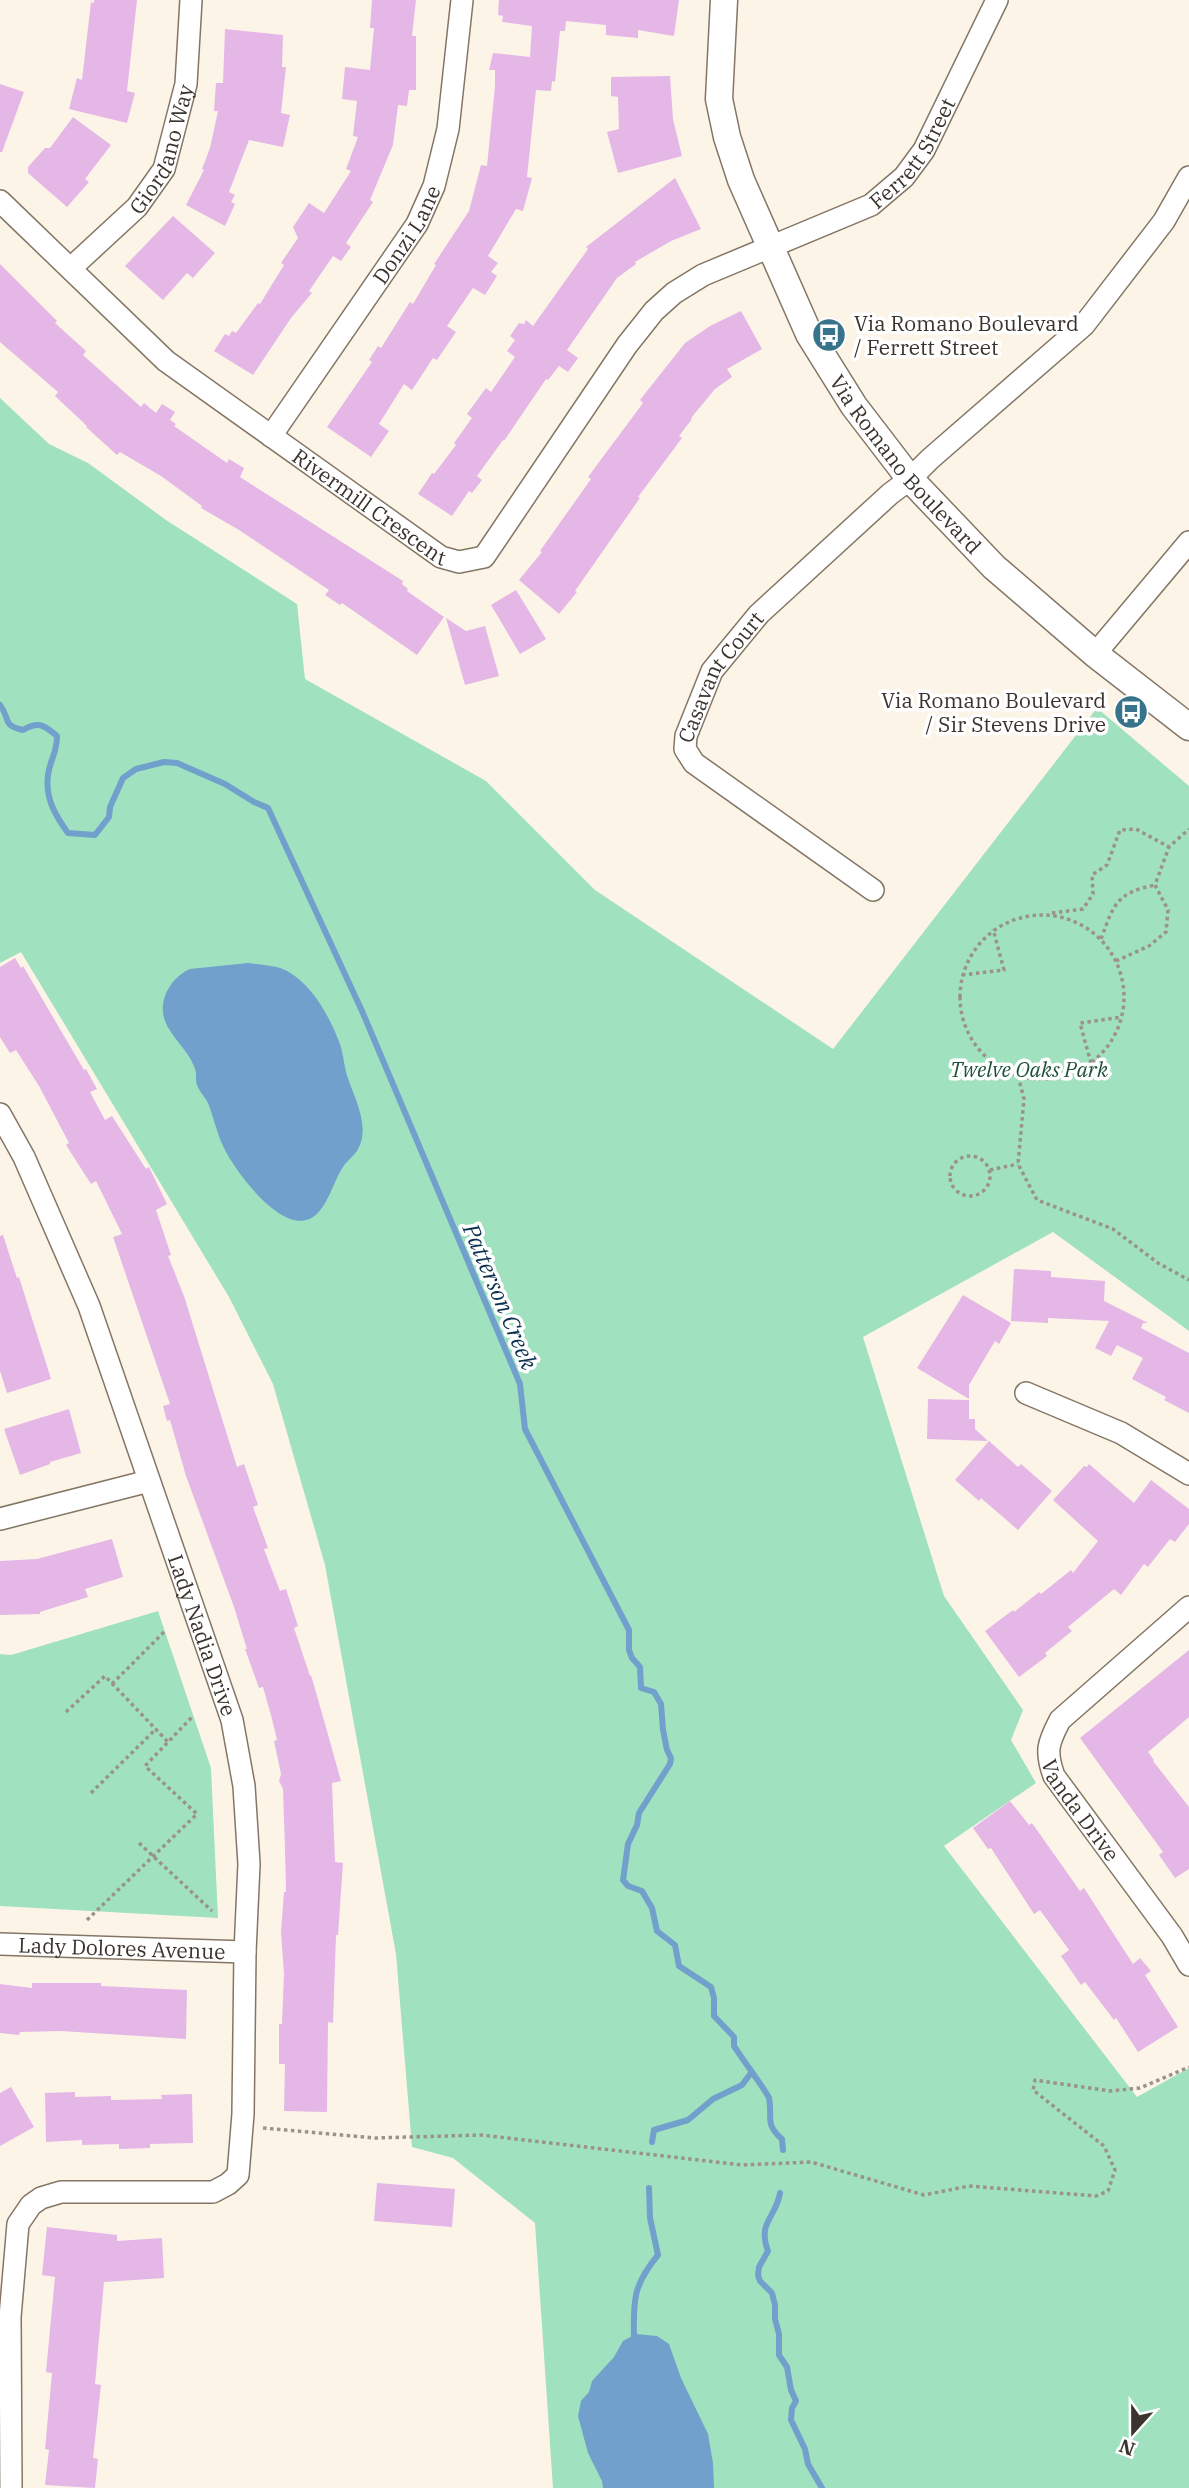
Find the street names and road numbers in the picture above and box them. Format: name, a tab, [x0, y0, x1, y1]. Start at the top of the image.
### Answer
street label: Giordano Way	[122, 81, 200, 219]
street label: Ferrett Street	[863, 93, 961, 215]
street label: Donzi Lane	[366, 181, 447, 289]
street label: Via Romano Boulevard	[824, 369, 988, 560]
street label: Rivermill Crescent	[287, 442, 449, 572]
street label: Casavant Court	[671, 605, 770, 747]
street label: Lady Nadia Drive	[162, 1551, 244, 1720]
street label: Vanda Drive	[1036, 1756, 1126, 1867]
street label: Lady Dolores Avenue	[18, 1931, 226, 1965]

